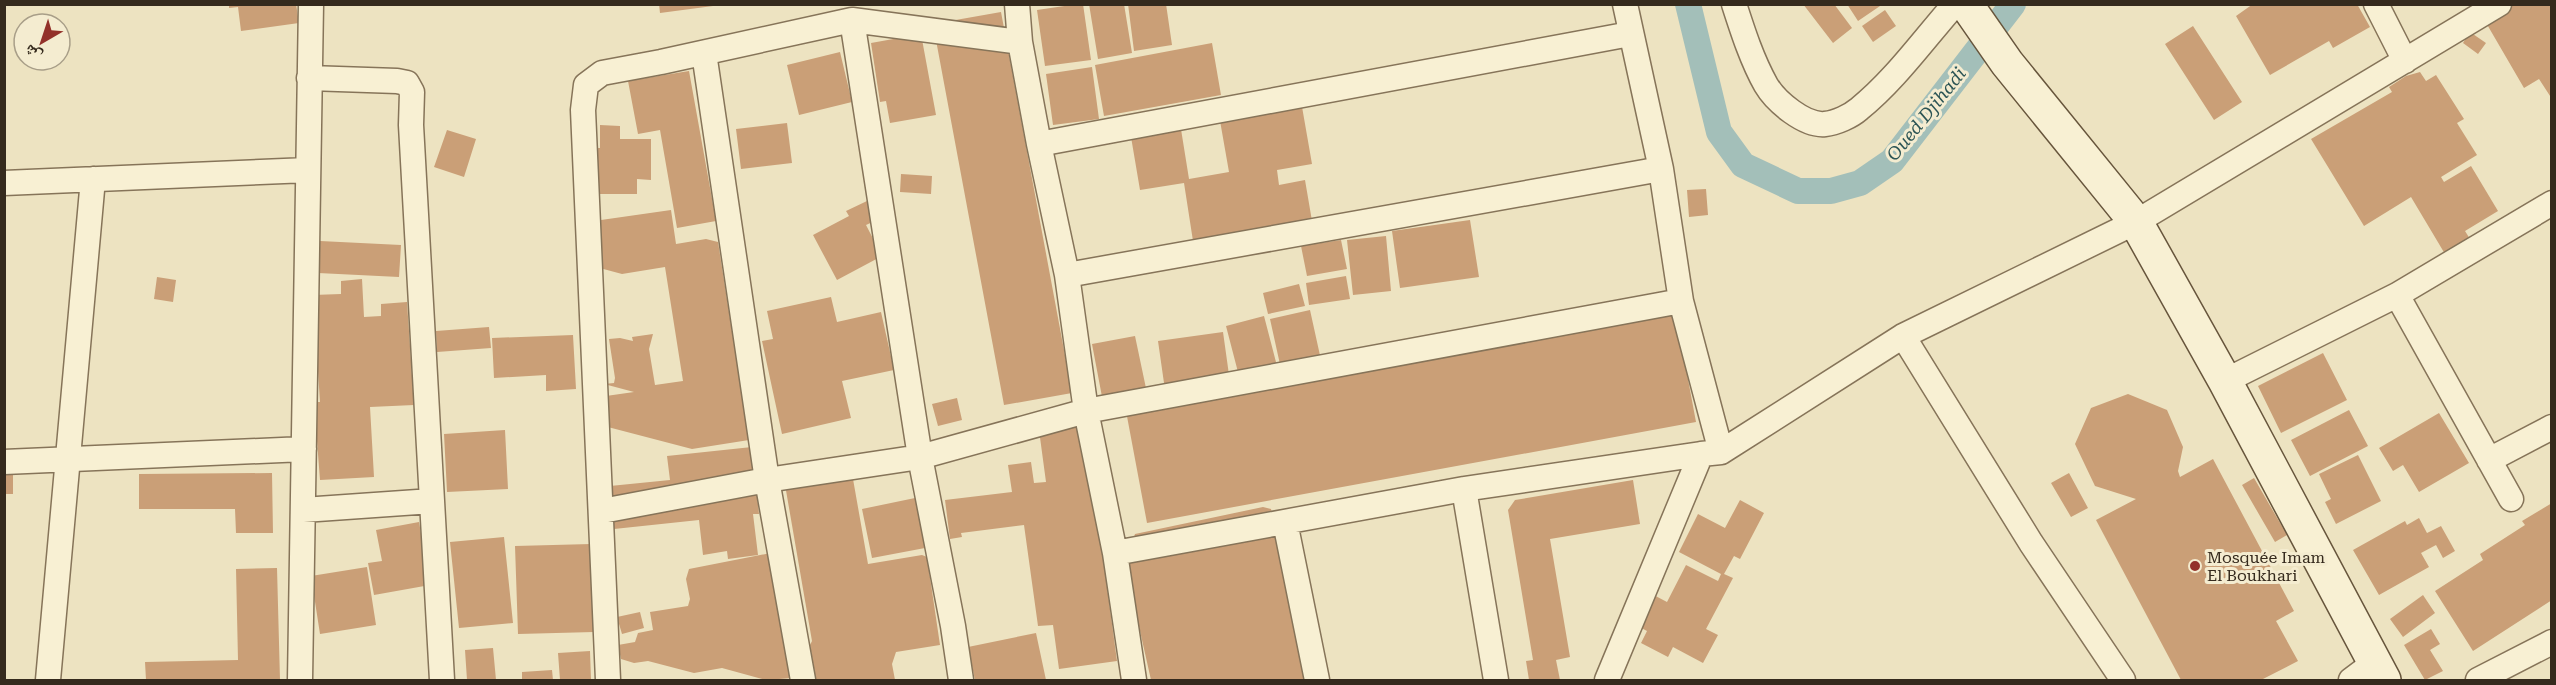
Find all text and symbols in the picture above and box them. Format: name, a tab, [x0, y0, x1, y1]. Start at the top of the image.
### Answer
north arrow	[12, 12, 72, 72]
text: ش	[20, 41, 45, 66]
water label: Oued Djihadi	[1882, 63, 1970, 165]
place label: Mosquée Imam El Boukhari	[2207, 548, 2326, 585]
marker: Mosquée Imam El Boukhari	[2188, 559, 2202, 573]

